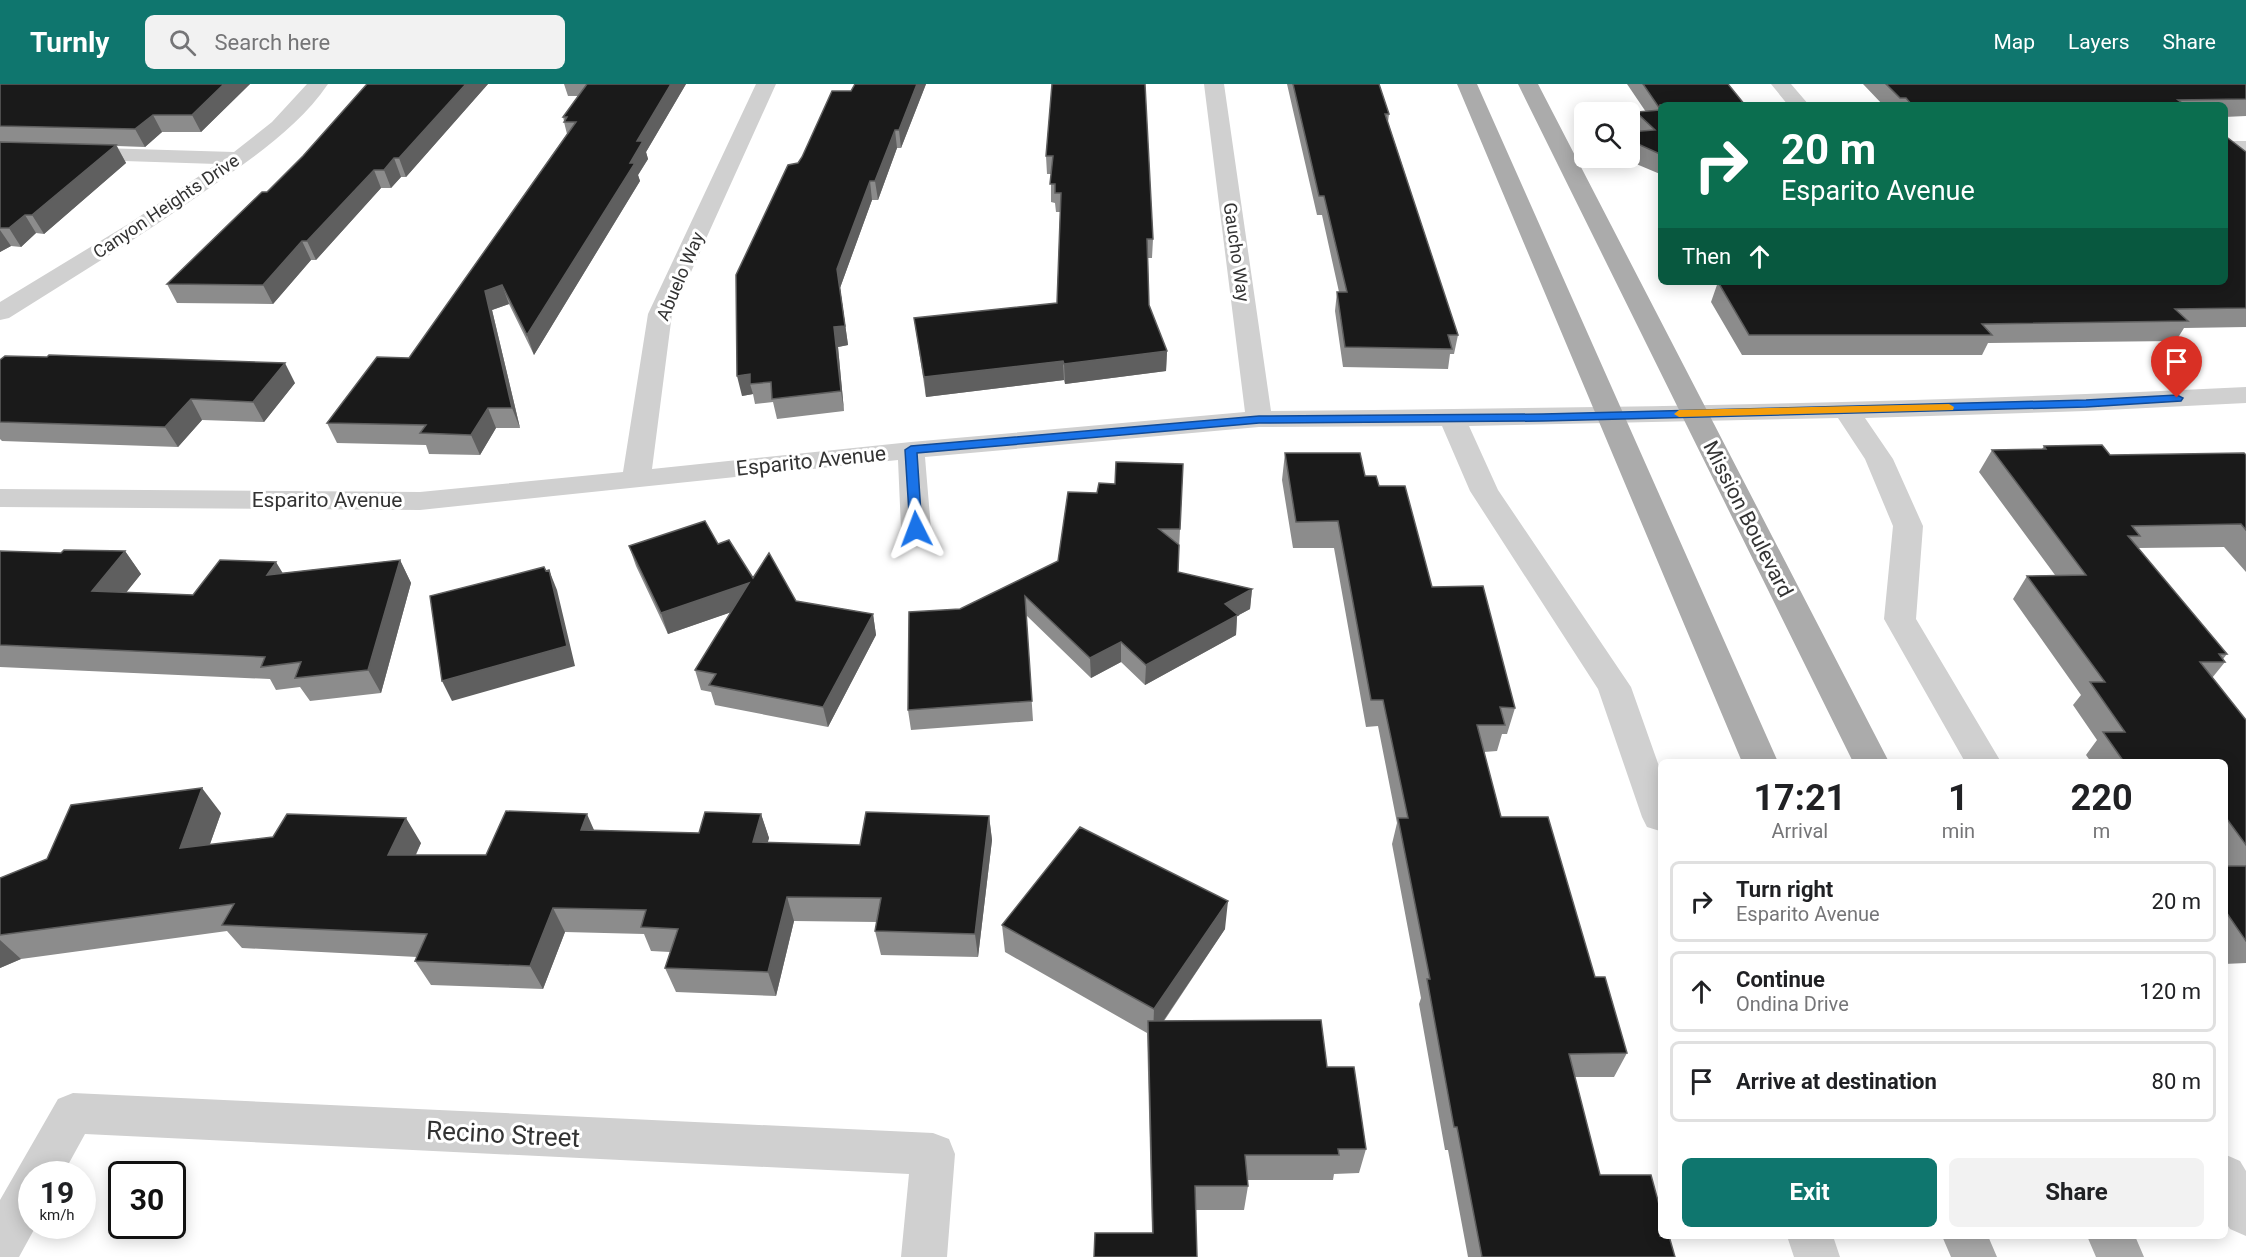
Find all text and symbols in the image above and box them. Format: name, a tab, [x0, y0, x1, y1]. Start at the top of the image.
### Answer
search box	[145, 15, 565, 69]
text: Turnly	[30, 26, 109, 59]
icon: search	[166, 26, 199, 59]
text: Search here	[214, 30, 330, 55]
text: Map	[1993, 30, 2035, 54]
text: Layers	[2068, 30, 2129, 54]
text: Share	[2162, 30, 2216, 54]
map controls	[1574, 102, 1640, 168]
button: search	[1574, 102, 1640, 168]
text: 20 m	[1781, 125, 1876, 174]
icon: right	[1682, 126, 1760, 204]
street label: Canyon Heights Drive	[89, 149, 243, 263]
text: Esparito Avenue	[1781, 175, 1975, 207]
street label: Gaucho Way	[1220, 201, 1254, 303]
street label: Abuelo Way	[652, 228, 708, 323]
icon: ahead	[1743, 240, 1776, 273]
text: Then	[1682, 244, 1731, 269]
pin	[2151, 336, 2202, 398]
icon: arrive	[2160, 345, 2193, 378]
street label: Mission Boulevard	[1698, 437, 1798, 601]
street label: Esparito Avenue	[735, 441, 887, 481]
street label: Esparito Avenue	[252, 488, 402, 512]
position arrow	[884, 497, 948, 561]
text: 17:21	[1753, 777, 1846, 819]
text: 1	[1948, 777, 1969, 819]
text: 220	[2071, 777, 2133, 819]
text: Arrival	[1771, 819, 1828, 843]
text: min	[1942, 819, 1975, 843]
text: m	[2093, 819, 2110, 843]
text: Turn right	[1736, 877, 1833, 902]
icon: right	[1685, 885, 1718, 918]
text: 20 m	[2152, 889, 2201, 914]
text: Esparito Avenue	[1736, 902, 1880, 926]
text: Continue	[1736, 967, 1825, 992]
icon: ahead	[1685, 975, 1718, 1008]
text: 120 m	[2139, 979, 2201, 1004]
text: Ondina Drive	[1736, 992, 1849, 1016]
icon: arrive	[1685, 1065, 1718, 1098]
text: Arrive at destination	[1736, 1069, 1937, 1094]
text: 80 m	[2152, 1069, 2201, 1094]
street label: Recino Street	[425, 1115, 581, 1153]
button: Exit	[1682, 1158, 1937, 1227]
button: Share	[1949, 1158, 2204, 1227]
speed limit sign: 30	[108, 1161, 186, 1239]
text: 19	[40, 1175, 74, 1210]
text: km/h	[39, 1206, 75, 1224]

